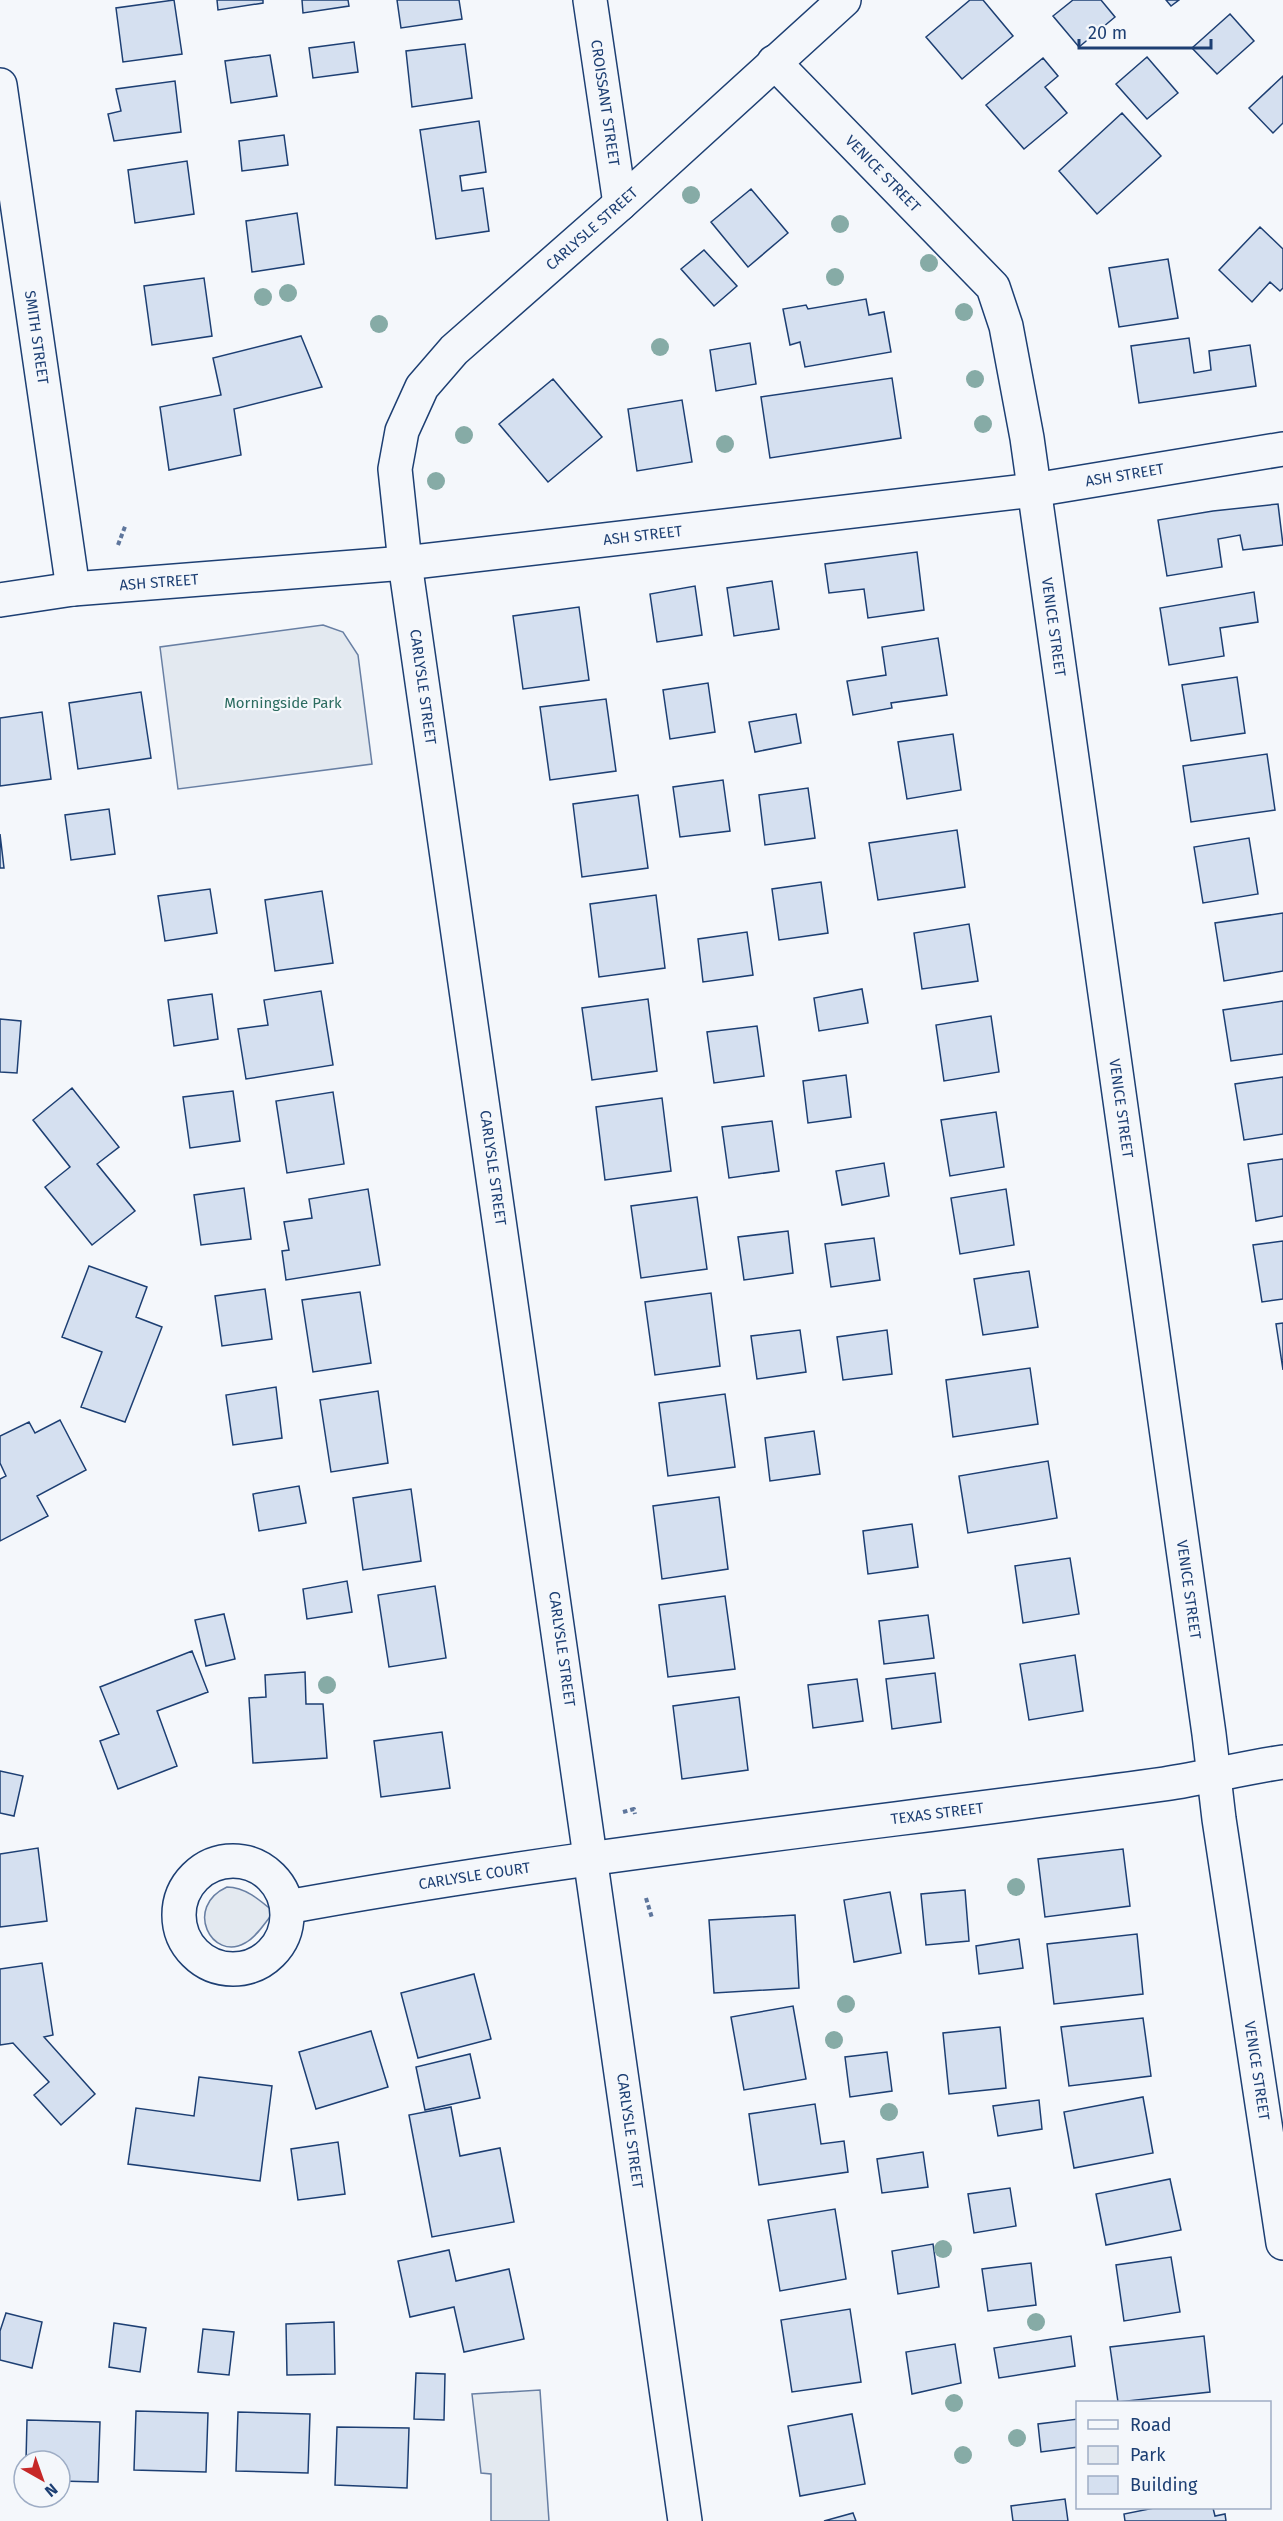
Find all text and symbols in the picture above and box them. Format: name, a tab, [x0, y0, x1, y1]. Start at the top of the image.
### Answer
scale bar	[1079, 12, 1211, 50]
text: 20 m	[1088, 22, 1127, 44]
street label: CROISSANT STREET	[587, 39, 623, 167]
street label: VENICE STREET	[841, 132, 924, 216]
street label: CARLYSLE STREET	[542, 183, 642, 274]
street label: SMITH STREET	[21, 289, 52, 386]
street label: ASH STREET	[1084, 460, 1166, 490]
street label: ASH STREET	[602, 522, 683, 549]
street label: ASH STREET	[119, 570, 199, 594]
street label: VENICE STREET	[1038, 576, 1069, 678]
street label: CARLYSLE STREET	[406, 628, 440, 746]
park label: Morningside Park	[224, 694, 342, 712]
street label: VENICE STREET	[1105, 1058, 1137, 1159]
street label: CARLYSLE STREET	[476, 1109, 510, 1227]
street label: VENICE STREET	[1173, 1539, 1205, 1641]
street label: CARLYSLE STREET	[545, 1590, 579, 1708]
street label: TEXAS STREET	[890, 1799, 985, 1828]
street label: CARLYSLE COURT	[417, 1858, 532, 1893]
street label: VENICE STREET	[1241, 2020, 1273, 2122]
street label: CARLYSLE STREET	[613, 2072, 647, 2190]
legend	[1076, 2401, 1271, 2509]
text: Road	[1130, 2414, 1172, 2436]
text: Park	[1130, 2444, 1166, 2466]
north arrow	[12, 2449, 72, 2509]
text: Building	[1130, 2474, 1198, 2496]
text: N	[41, 2479, 61, 2501]

